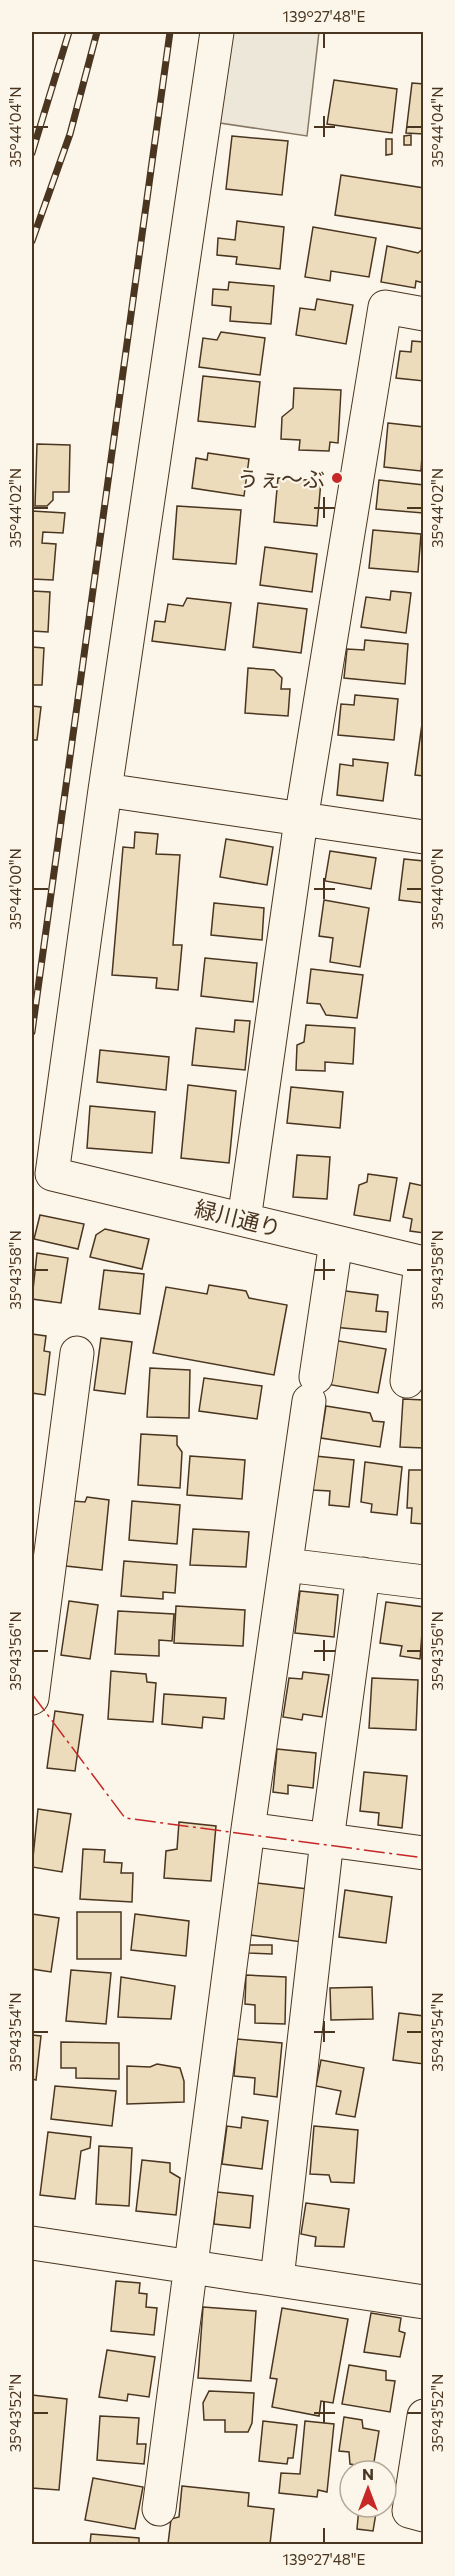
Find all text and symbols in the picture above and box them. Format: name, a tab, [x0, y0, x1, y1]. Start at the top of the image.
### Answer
text: 139°27'48"E	[283, 7, 366, 25]
text: 35°44'04"N	[6, 87, 24, 167]
text: 35°44'04"N	[428, 87, 446, 167]
place label: うぇ～ぶ	[237, 465, 325, 492]
text: 35°44'02"N	[6, 468, 24, 548]
text: 35°44'02"N	[428, 468, 446, 548]
marker: うぇ～ぶ	[330, 471, 344, 485]
text: 35°44'00"N	[6, 848, 24, 930]
text: 35°44'00"N	[428, 848, 446, 930]
street label: 緑川通り	[192, 1194, 284, 1242]
text: 35°43'58"N	[6, 1230, 24, 1310]
text: 35°43'58"N	[428, 1230, 446, 1310]
text: 35°43'56"N	[6, 1611, 24, 1691]
text: 35°43'56"N	[428, 1611, 446, 1691]
text: 35°43'54"N	[6, 1992, 24, 2072]
text: 35°43'54"N	[428, 1992, 446, 2072]
text: 35°43'52"N	[6, 2374, 24, 2452]
text: 35°43'52"N	[428, 2374, 446, 2452]
north arrow	[338, 2459, 398, 2519]
text: N	[362, 2464, 374, 2483]
text: 139°27'48"E	[283, 2550, 366, 2568]

